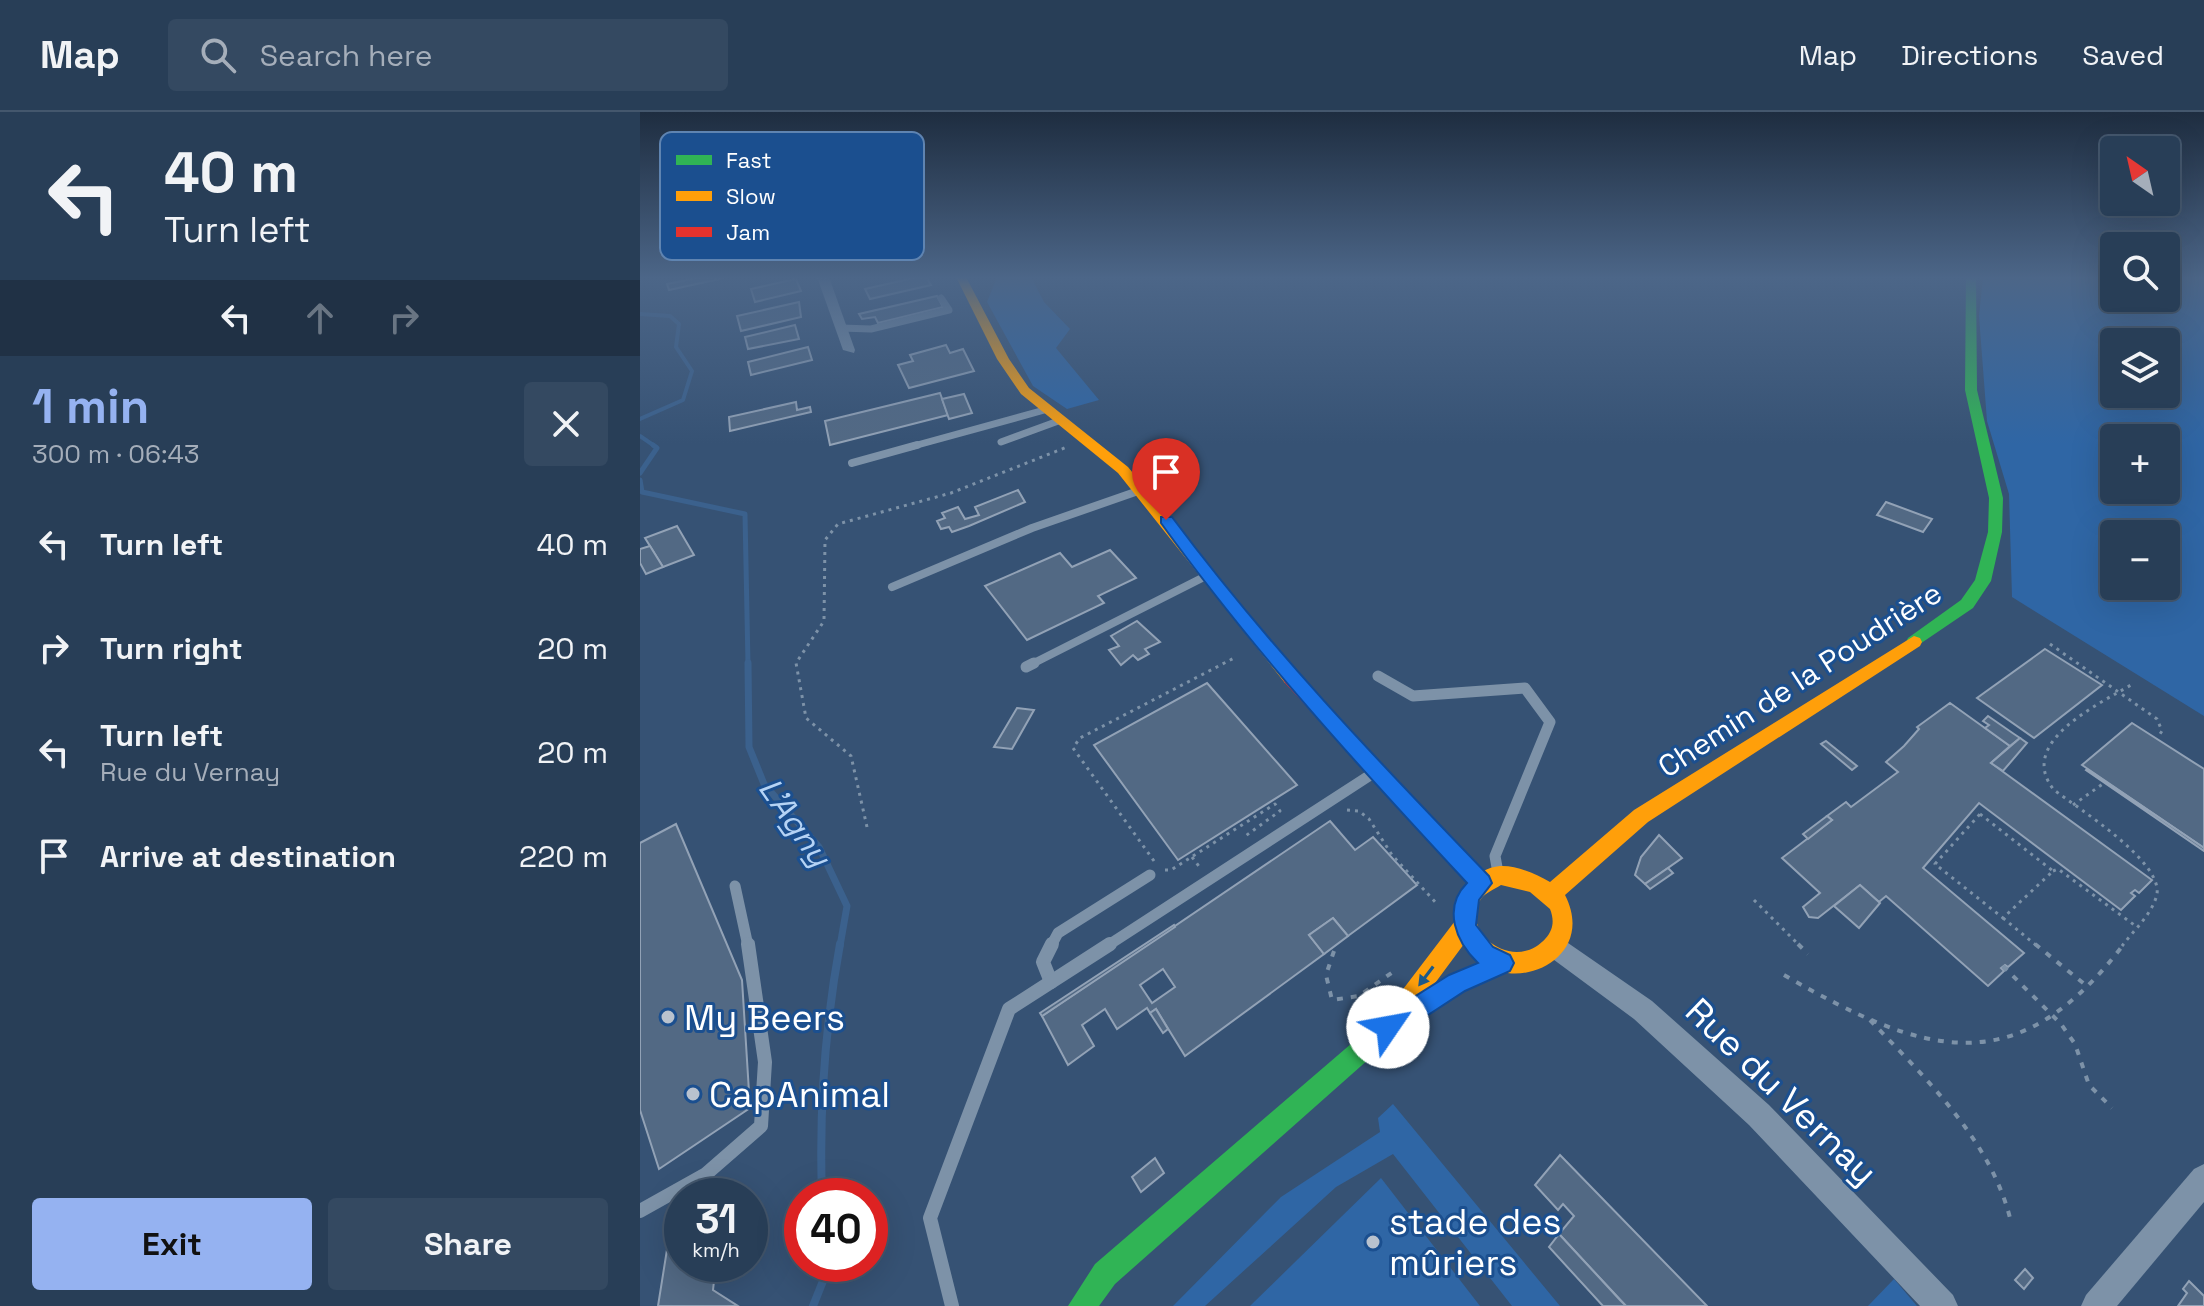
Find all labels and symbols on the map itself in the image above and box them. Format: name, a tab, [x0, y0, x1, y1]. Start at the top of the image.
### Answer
legend	[660, 132, 924, 260]
north arrow	[2100, 136, 2180, 216]
text: Fast	[726, 146, 772, 174]
text: Slow	[726, 182, 776, 210]
text: Jam	[726, 218, 770, 246]
pin	[1132, 438, 1200, 520]
street label: Chemin de la Poudrière	[1651, 573, 1949, 786]
water label: L'Agny	[750, 770, 841, 875]
one-way arrow	[1419, 966, 1435, 986]
position arrow	[1346, 985, 1430, 1069]
street label: Rue du Vernay	[1676, 989, 1887, 1195]
place label: My Beers	[684, 995, 845, 1041]
marker: My Beers	[659, 1008, 677, 1026]
place label: CapAnimal	[709, 1072, 890, 1118]
marker: CapAnimal	[684, 1085, 702, 1103]
speed limit sign: 40	[784, 1178, 888, 1282]
place label: stade des mûriers	[1389, 1199, 1561, 1286]
marker: stade des mûriers	[1364, 1233, 1382, 1251]

